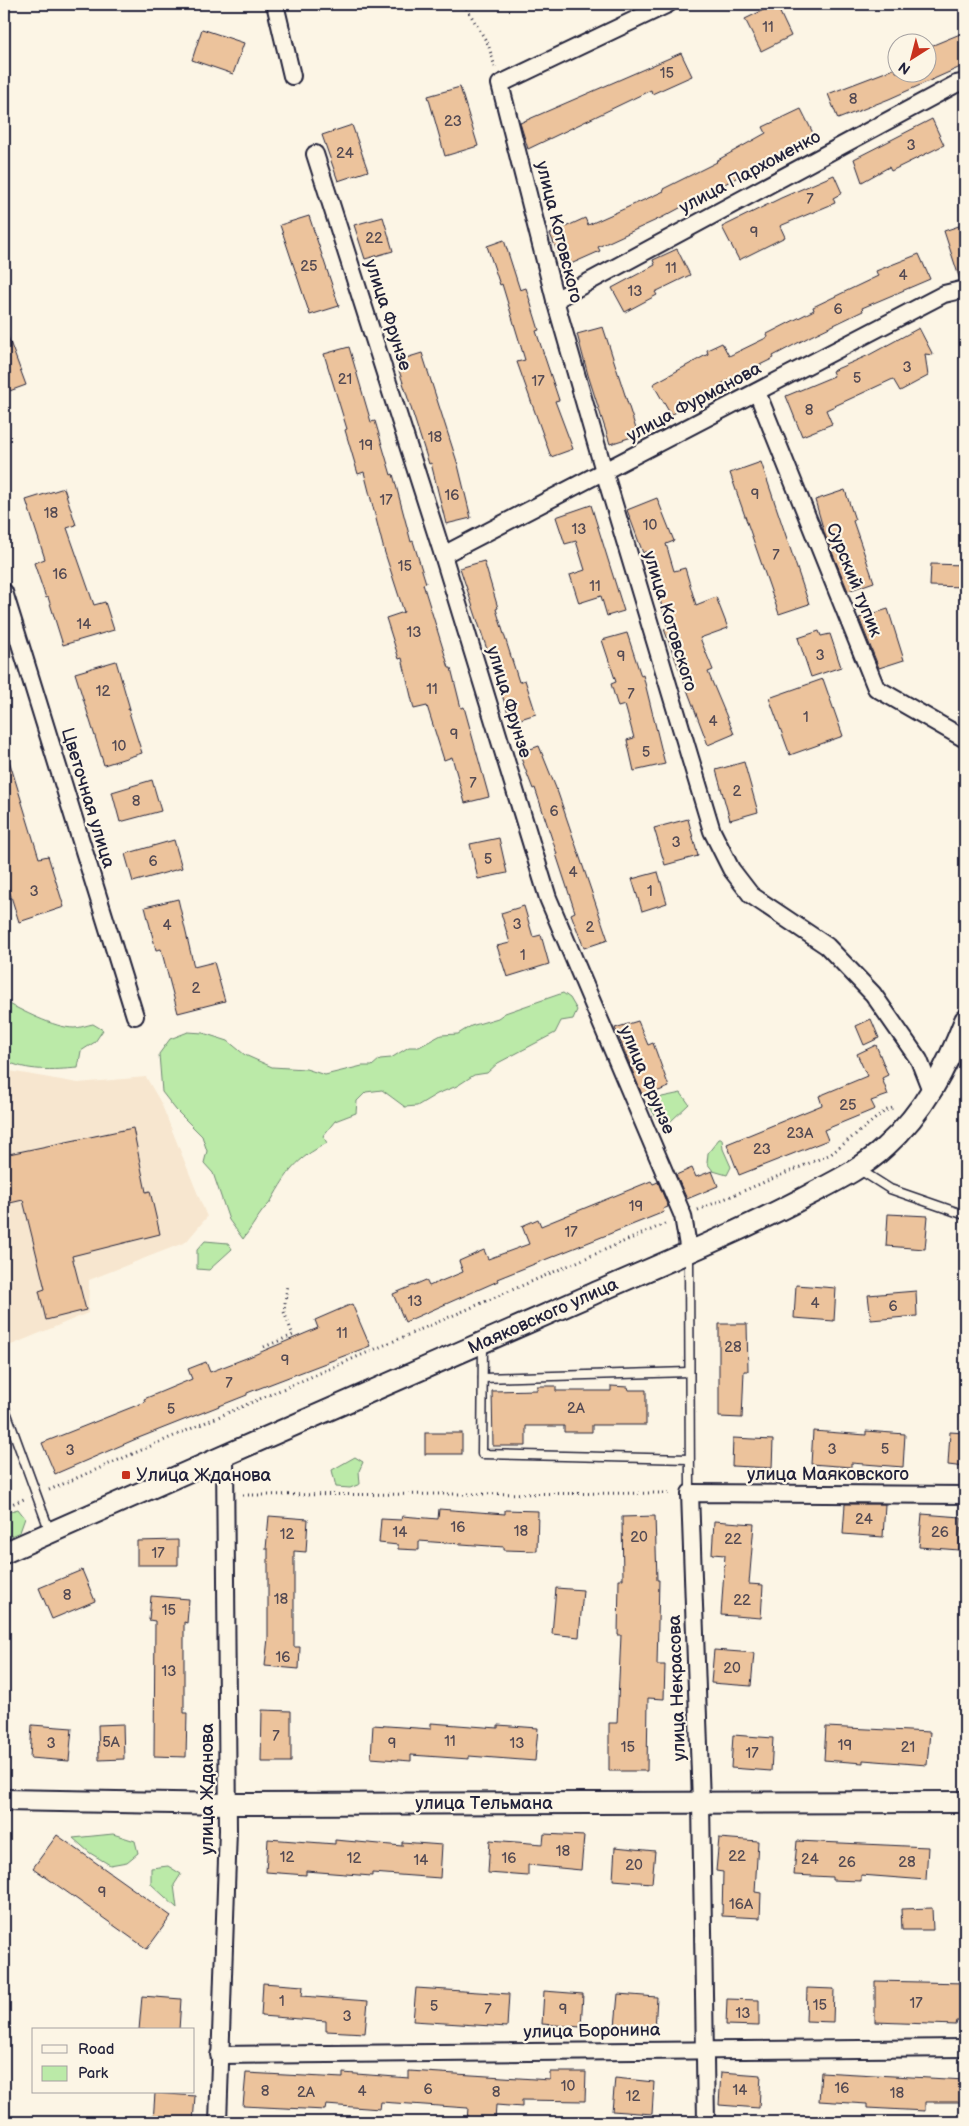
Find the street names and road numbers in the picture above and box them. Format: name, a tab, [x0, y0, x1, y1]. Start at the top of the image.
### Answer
street label: улица Пархоменко	[676, 126, 824, 218]
street label: улица Котовского	[531, 159, 587, 305]
street label: улица Фрунзе	[360, 257, 416, 373]
street label: улица Фурманова	[623, 358, 765, 446]
street label: Сурский тупик	[822, 520, 887, 640]
street label: улица Котовского	[639, 548, 701, 694]
street label: улица Фрунзе	[482, 644, 536, 760]
street label: Цветочная улица	[57, 725, 119, 871]
street label: улица Фрунзе	[615, 1023, 679, 1137]
street label: Маяковского улица	[465, 1273, 622, 1359]
street label: улица Маяковского	[747, 1464, 909, 1485]
street label: улица Некрасова	[664, 1614, 690, 1762]
street label: улица Жданова	[197, 1723, 218, 1855]
street label: улица Тельмана	[415, 1793, 553, 1814]
street label: улица Боронина	[523, 2019, 661, 2043]

